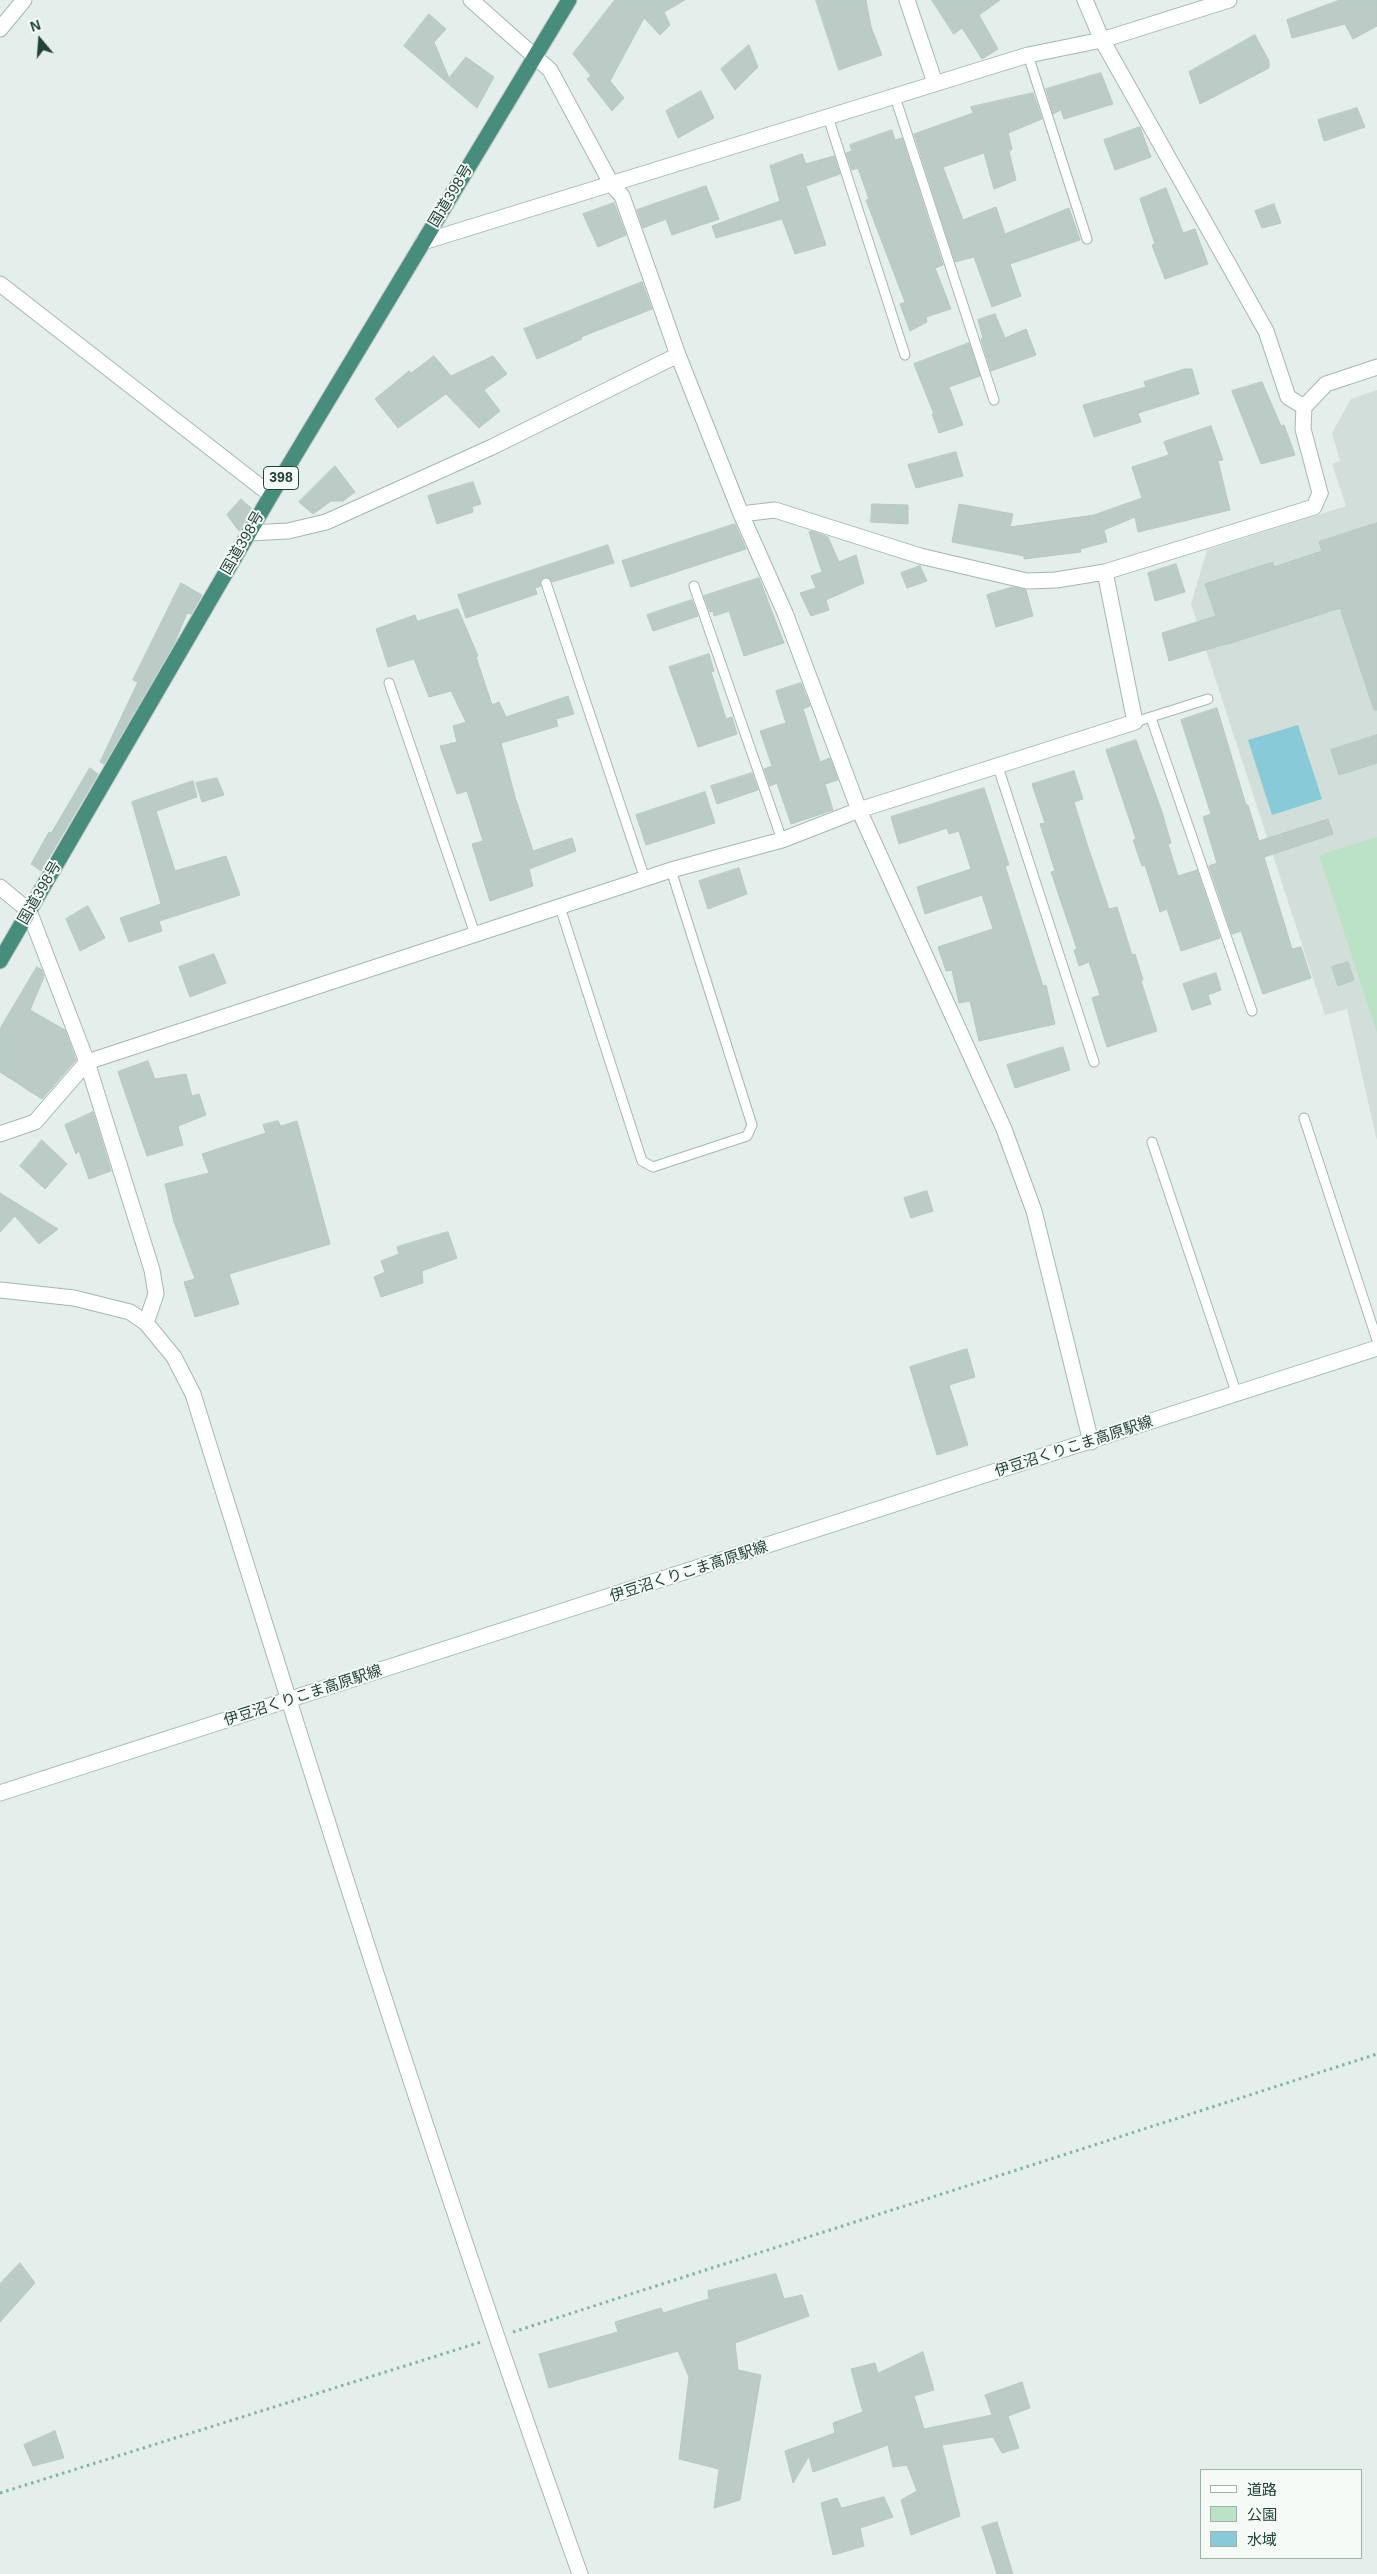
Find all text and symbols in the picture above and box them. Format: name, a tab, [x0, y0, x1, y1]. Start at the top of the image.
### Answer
north arrow	[15, 15, 65, 65]
text: N	[28, 17, 43, 35]
street label: 国道398号	[425, 161, 477, 231]
road number: 398	[264, 466, 298, 489]
street label: 国道398号	[218, 508, 268, 578]
street label: 国道398号	[15, 858, 65, 928]
street label: 伊豆沼くりこま高原駅線	[993, 1413, 1155, 1481]
street label: 伊豆沼くりこま高原駅線	[608, 1538, 770, 1606]
street label: 伊豆沼くりこま高原駅線	[222, 1662, 384, 1730]
legend	[1200, 2469, 1362, 2559]
text: 道路	[1247, 2481, 1277, 2498]
text: 公園	[1247, 2506, 1277, 2523]
text: 水域	[1247, 2531, 1277, 2548]

